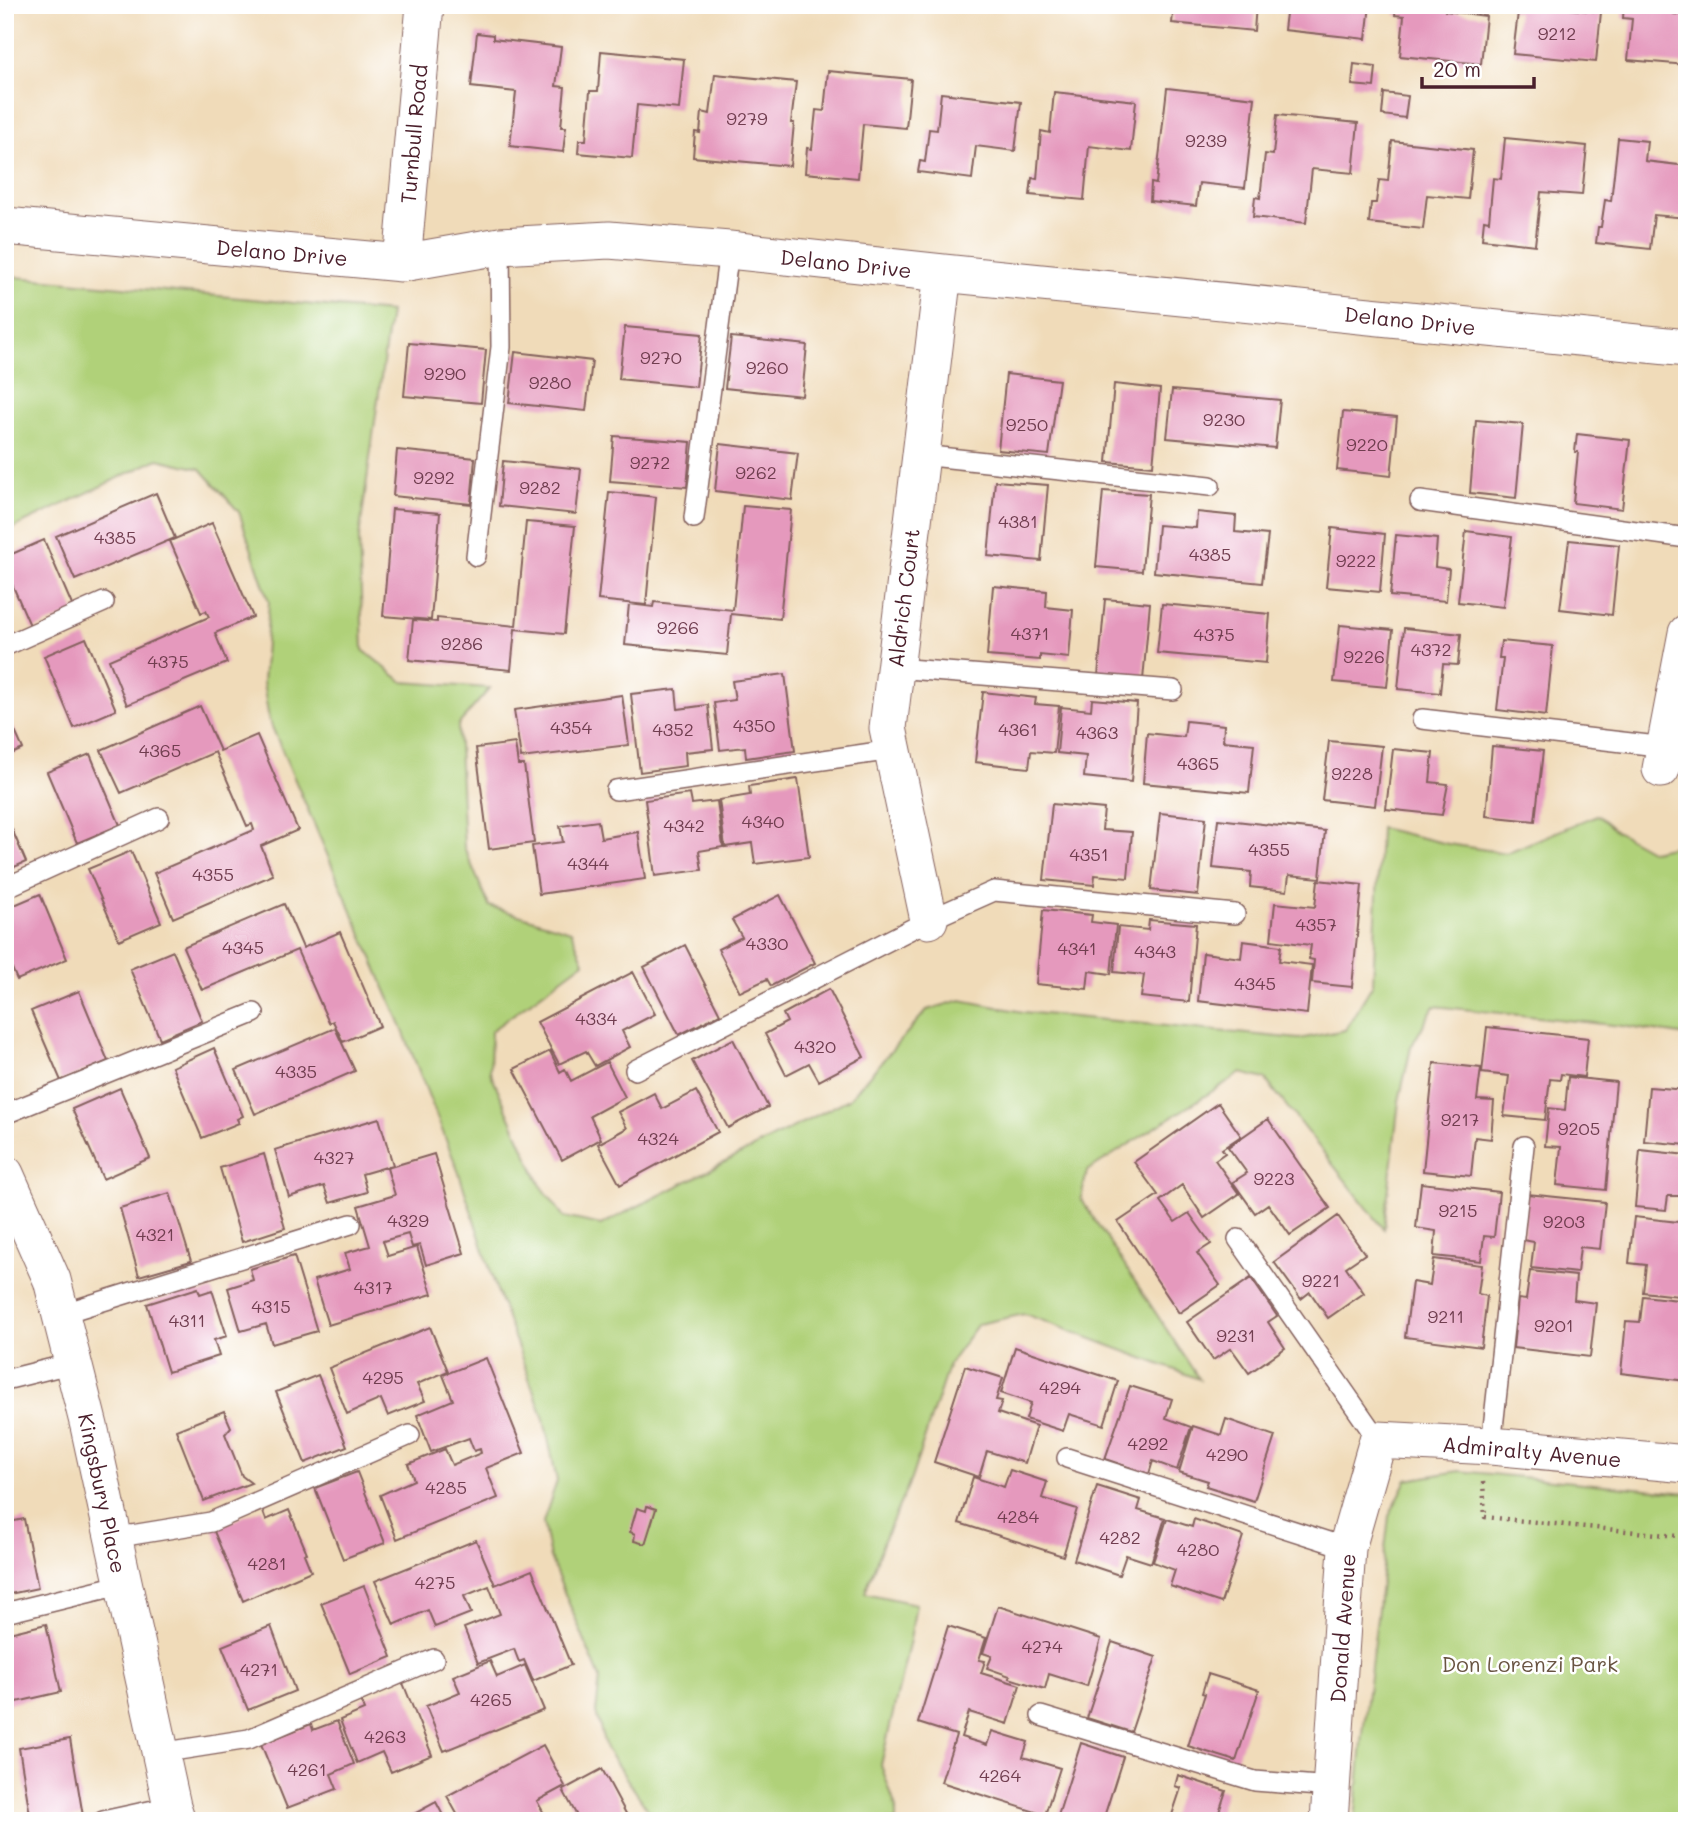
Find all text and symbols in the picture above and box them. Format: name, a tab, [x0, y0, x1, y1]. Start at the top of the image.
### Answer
house number: 9212	[1538, 21, 1576, 45]
scale bar	[1422, 46, 1534, 90]
text: 20 m	[1433, 55, 1481, 82]
street label: Turnbull Road	[393, 63, 433, 205]
house number: 9279	[726, 106, 768, 130]
house number: 9239	[1185, 128, 1227, 152]
street label: Delano Drive	[215, 233, 349, 271]
street label: Delano Drive	[779, 243, 913, 283]
street label: Delano Drive	[1343, 300, 1477, 340]
house number: 9270	[640, 345, 682, 369]
house number: 9260	[746, 355, 788, 379]
house number: 9290	[424, 361, 466, 385]
house number: 9280	[529, 370, 571, 394]
house number: 9230	[1203, 407, 1245, 431]
house number: 9250	[1006, 412, 1048, 436]
house number: 9220	[1346, 432, 1388, 456]
house number: 9272	[630, 450, 670, 474]
house number: 9262	[735, 460, 777, 484]
house number: 9292	[413, 465, 455, 489]
house number: 9282	[519, 475, 561, 499]
house number: 4381	[998, 509, 1038, 533]
house number: 4385	[94, 525, 136, 549]
street label: Aldrich Court	[881, 527, 925, 669]
house number: 4385	[1189, 542, 1231, 566]
house number: 9222	[1336, 548, 1376, 572]
house number: 9266	[657, 615, 699, 639]
house number: 4371	[1010, 621, 1050, 645]
house number: 4375	[1193, 622, 1235, 646]
house number: 9286	[441, 631, 483, 655]
house number: 4372	[1410, 637, 1452, 661]
house number: 9226	[1343, 644, 1385, 668]
house number: 4375	[147, 649, 189, 673]
house number: 4350	[733, 713, 775, 737]
house number: 4354	[550, 715, 593, 739]
house number: 4352	[652, 717, 694, 741]
house number: 4361	[998, 717, 1038, 741]
house number: 4363	[1076, 720, 1118, 744]
house number: 4365	[139, 738, 181, 762]
house number: 4365	[1177, 751, 1219, 775]
house number: 9228	[1331, 761, 1373, 785]
house number: 4340	[742, 809, 784, 833]
house number: 4342	[663, 813, 705, 837]
house number: 4355	[1248, 837, 1290, 861]
house number: 4351	[1069, 842, 1109, 866]
house number: 4344	[567, 851, 610, 875]
house number: 4355	[192, 862, 234, 886]
house number: 4357	[1295, 912, 1337, 936]
house number: 4330	[746, 931, 788, 955]
house number: 4345	[222, 935, 264, 959]
house number: 4341	[1057, 936, 1097, 960]
house number: 4343	[1134, 939, 1176, 963]
house number: 4345	[1234, 971, 1276, 995]
house number: 4334	[575, 1006, 618, 1030]
house number: 4320	[794, 1034, 836, 1058]
house number: 4335	[275, 1059, 317, 1083]
house number: 9217	[1441, 1107, 1479, 1131]
house number: 9205	[1558, 1116, 1600, 1140]
house number: 4324	[637, 1126, 679, 1150]
house number: 4327	[313, 1145, 355, 1169]
house number: 9223	[1253, 1166, 1295, 1190]
house number: 9215	[1438, 1198, 1478, 1222]
house number: 4329	[387, 1208, 429, 1232]
house number: 9203	[1543, 1209, 1585, 1233]
house number: 4321	[135, 1222, 175, 1246]
house number: 9221	[1302, 1268, 1340, 1292]
house number: 4317	[353, 1275, 393, 1299]
house number: 4315	[251, 1294, 291, 1318]
house number: 9211	[1428, 1304, 1464, 1328]
house number: 4311	[168, 1308, 206, 1332]
house number: 9201	[1534, 1313, 1574, 1337]
house number: 9231	[1216, 1323, 1256, 1347]
house number: 4295	[362, 1365, 404, 1389]
house number: 4294	[1039, 1375, 1081, 1399]
street label: Kingsbury Place	[73, 1411, 133, 1575]
street label: Admiralty Avenue	[1441, 1430, 1623, 1472]
house number: 4292	[1127, 1431, 1169, 1455]
house number: 4290	[1206, 1442, 1248, 1466]
house number: 4285	[425, 1475, 467, 1499]
house number: 4284	[997, 1504, 1039, 1528]
house number: 4282	[1099, 1525, 1141, 1549]
house number: 4280	[1177, 1537, 1219, 1561]
house number: 4281	[247, 1551, 287, 1575]
street label: Donald Avenue	[1323, 1552, 1361, 1704]
house number: 4275	[414, 1570, 456, 1594]
house number: 4274	[1021, 1634, 1063, 1658]
park label: Don Lorenzi Park	[1442, 1650, 1618, 1677]
house number: 4271	[240, 1657, 278, 1681]
house number: 4265	[470, 1687, 512, 1711]
house number: 4263	[364, 1724, 406, 1748]
house number: 4261	[287, 1757, 327, 1781]
house number: 4264	[979, 1763, 1021, 1787]

